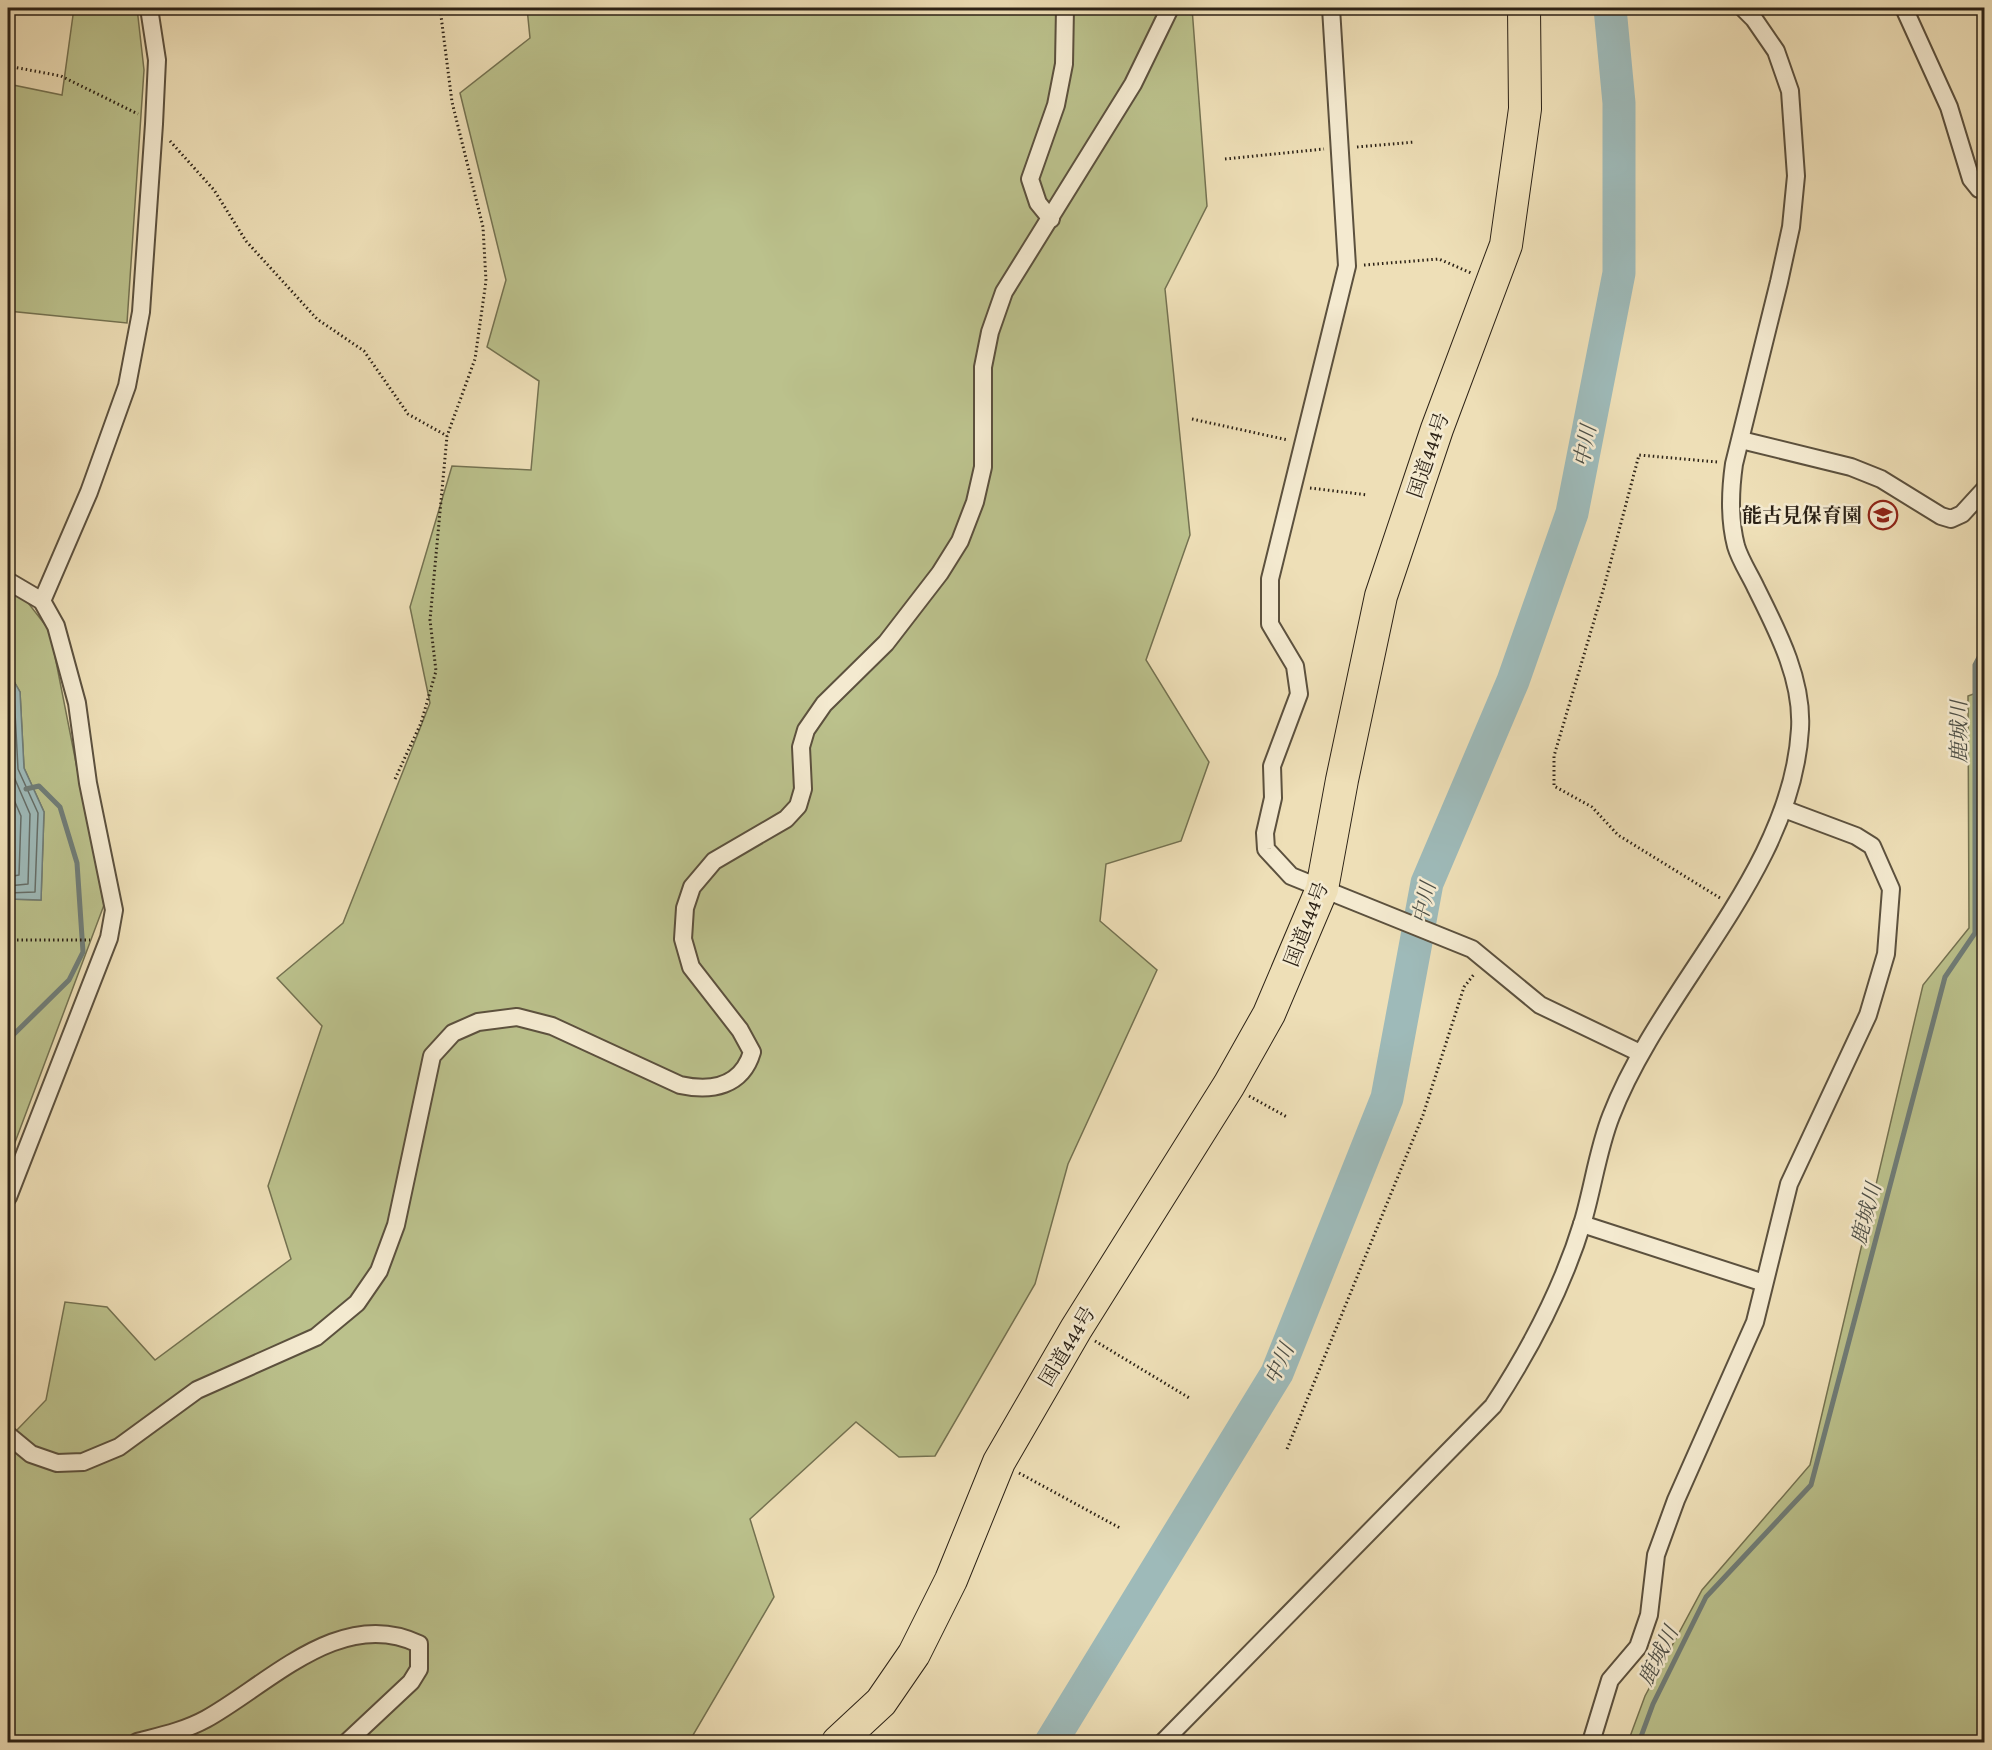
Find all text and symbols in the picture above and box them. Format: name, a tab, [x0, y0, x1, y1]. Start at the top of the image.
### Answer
street label: 国道444号	[1399, 408, 1456, 502]
water label: 中川	[1565, 420, 1604, 469]
school or university icon: 能古見保育園	[1867, 499, 1899, 531]
place label: 能古見保育園	[1742, 500, 1862, 529]
water label: 鹿城川	[1943, 699, 1974, 764]
street label: 国道444号	[1276, 877, 1335, 971]
water label: 中川	[1404, 877, 1444, 927]
water label: 鹿城川	[1842, 1178, 1889, 1248]
street label: 国道444号	[1031, 1300, 1102, 1391]
water label: 中川	[1256, 1336, 1302, 1389]
water label: 鹿城川	[1629, 1619, 1687, 1691]

